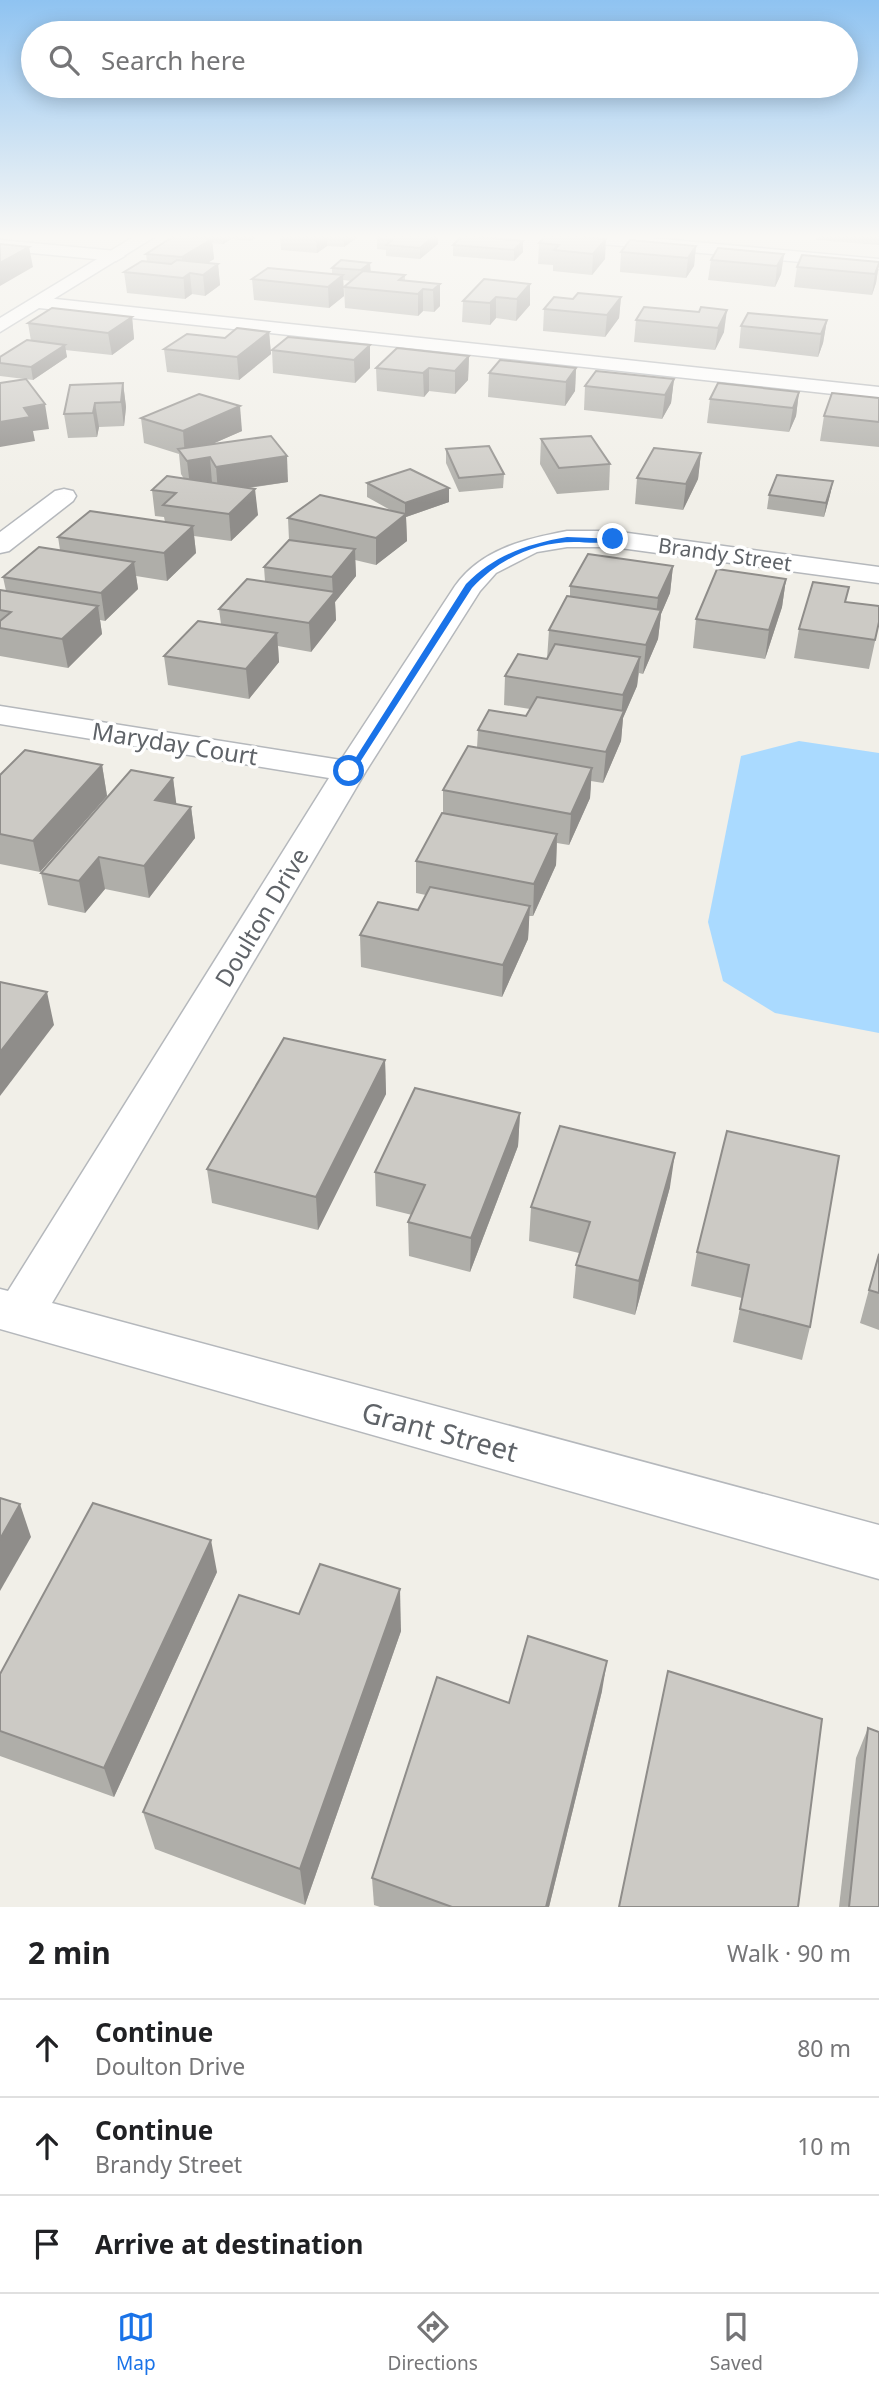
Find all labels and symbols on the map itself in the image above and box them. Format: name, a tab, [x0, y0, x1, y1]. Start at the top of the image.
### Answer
route end	[597, 523, 628, 554]
street label: Brandy Street	[657, 531, 794, 577]
street label: Maryday Court	[90, 714, 260, 772]
route start	[333, 755, 364, 786]
street label: Doulton Drive	[207, 841, 315, 993]
street label: Grant Street	[358, 1392, 522, 1470]

